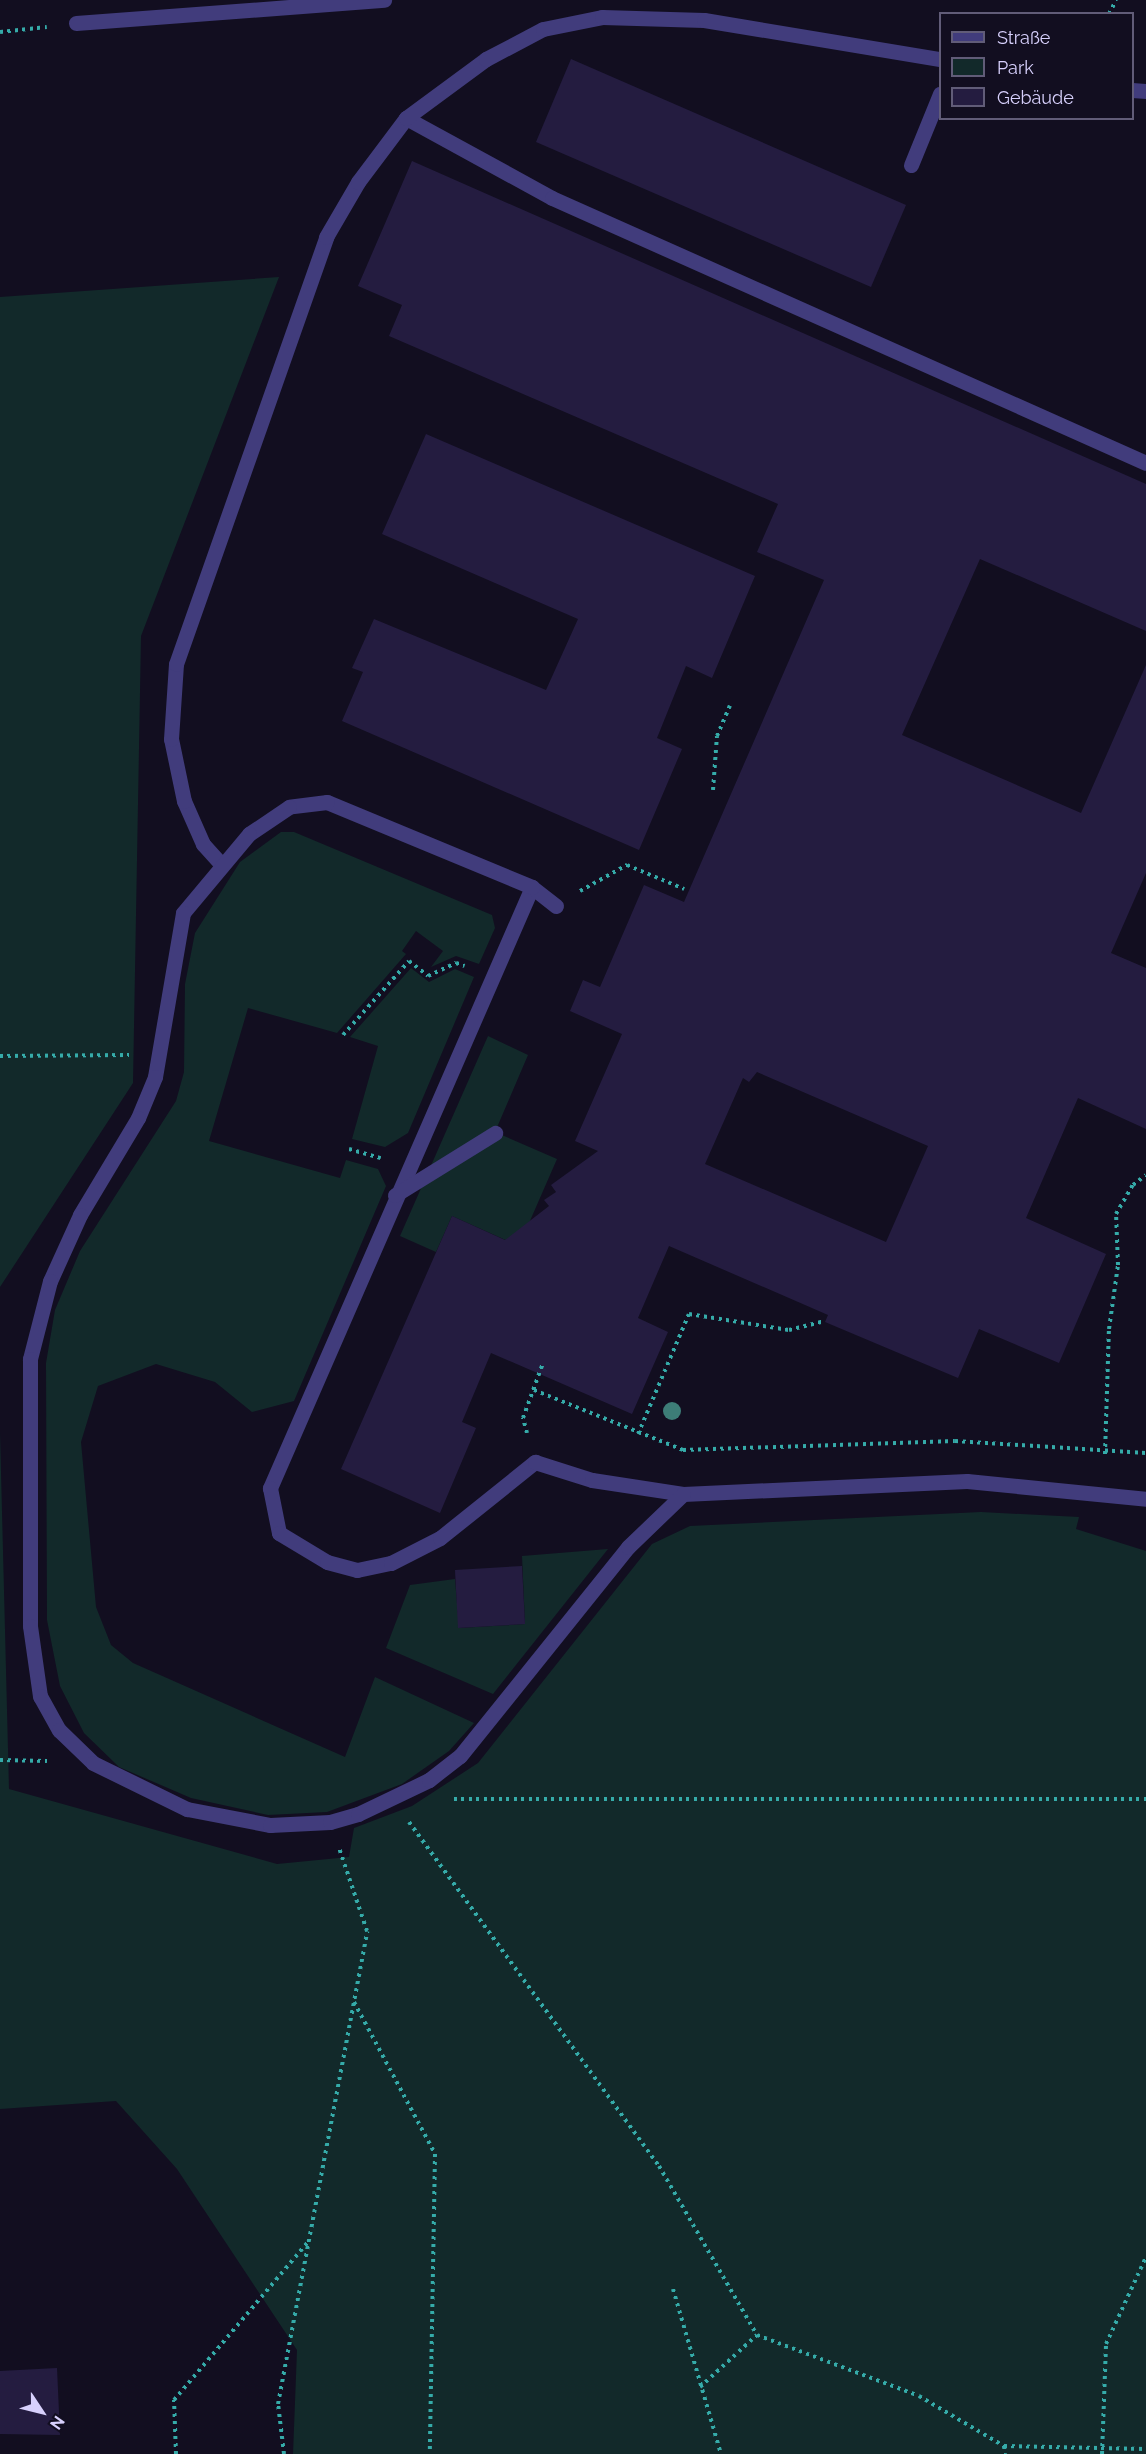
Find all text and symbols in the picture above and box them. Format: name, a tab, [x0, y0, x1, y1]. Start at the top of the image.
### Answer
legend	[939, 12, 1134, 120]
text: Straße	[997, 27, 1050, 48]
text: Park	[997, 57, 1034, 78]
text: Gebäude	[997, 87, 1074, 108]
north arrow	[12, 2382, 72, 2442]
text: N	[46, 2412, 68, 2433]

